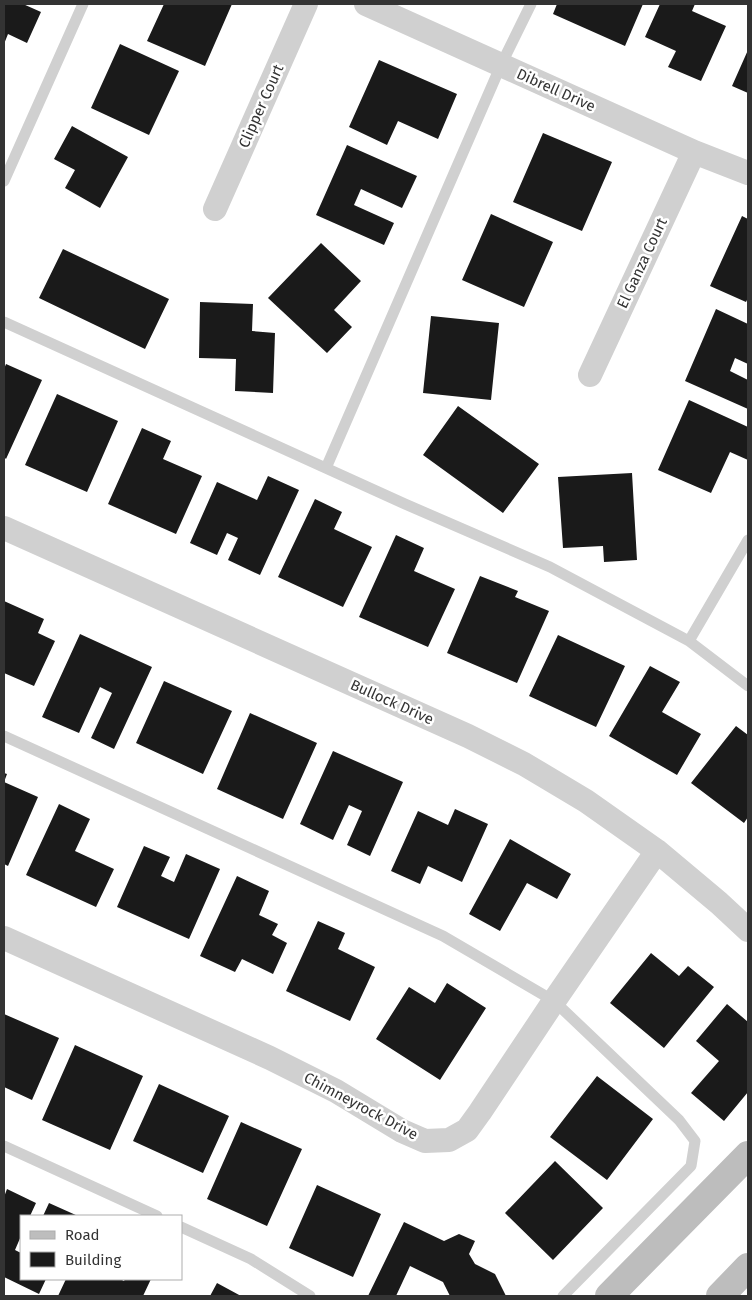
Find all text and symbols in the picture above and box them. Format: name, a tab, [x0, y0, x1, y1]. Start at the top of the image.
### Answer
street label: Clipper Court	[235, 61, 288, 151]
street label: Dibrell Drive	[514, 65, 598, 115]
street label: El Ganza Court	[613, 214, 671, 311]
street label: Bullock Drive	[348, 676, 436, 728]
street label: Chimneyrock Drive	[301, 1068, 421, 1144]
legend	[20, 1215, 182, 1280]
text: Road	[65, 1226, 100, 1244]
text: Building	[65, 1251, 121, 1269]

